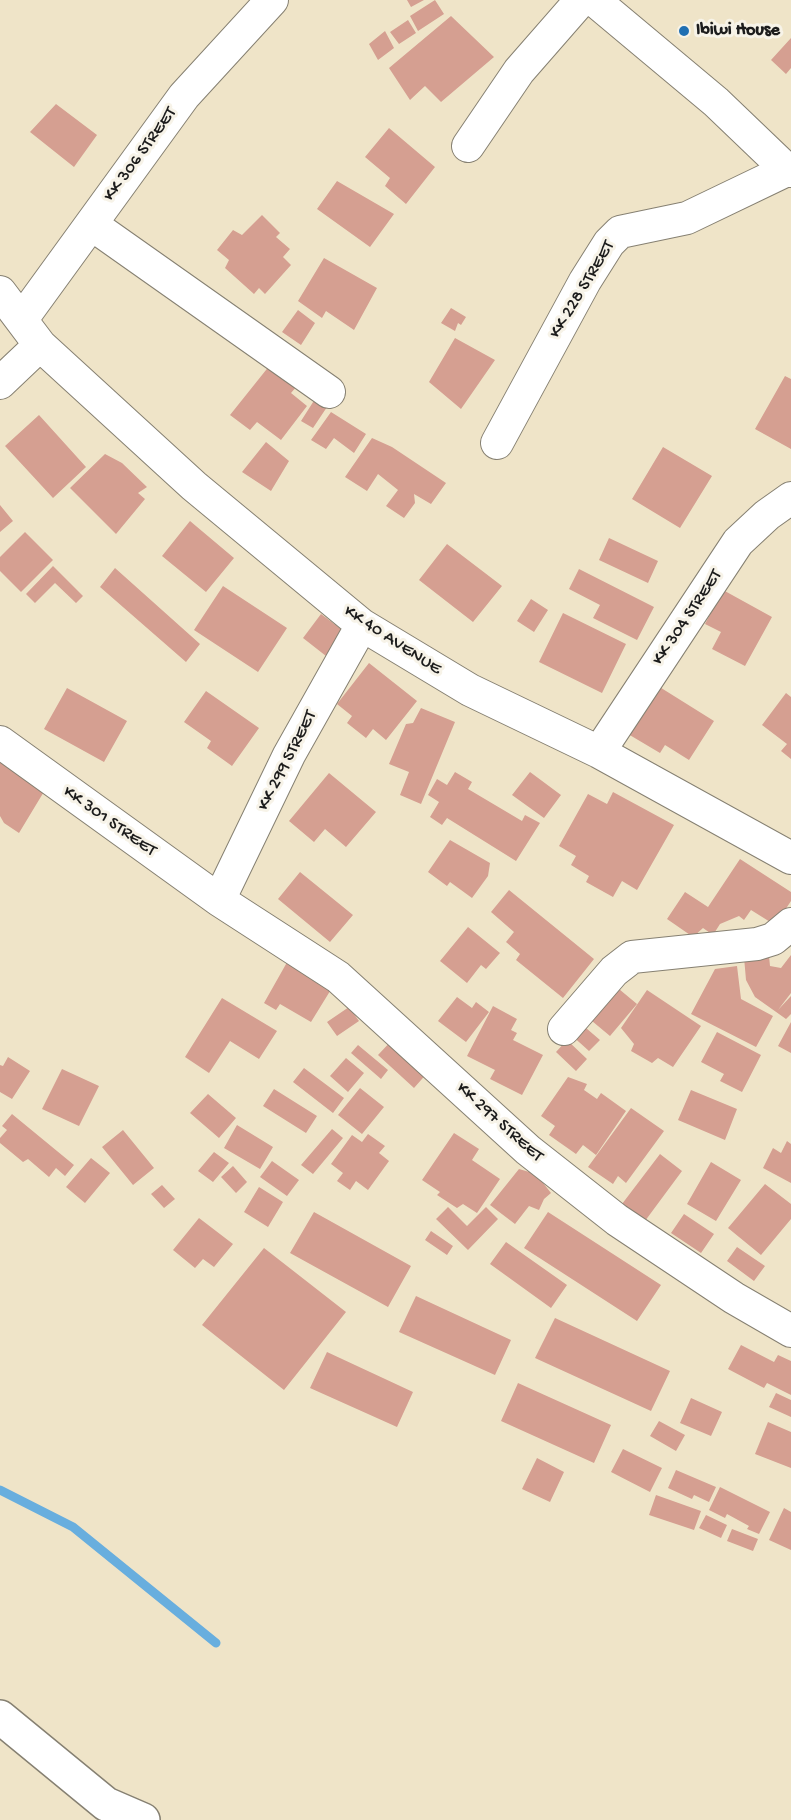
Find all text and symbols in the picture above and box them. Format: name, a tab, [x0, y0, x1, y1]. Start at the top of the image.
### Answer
place label: Ibiwi House	[696, 20, 780, 42]
marker: Ibiwi House	[677, 24, 691, 38]
street label: KK 306 STREET	[100, 104, 182, 206]
street label: KK 228 STREET	[545, 237, 621, 343]
street label: KK 304 STREET	[648, 566, 728, 670]
street label: KK 40 AVENUE	[339, 601, 445, 681]
street label: KK 299 STREET	[254, 707, 322, 815]
street label: KK 301 STREET	[58, 782, 160, 862]
street label: KK 297 STREET	[451, 1078, 547, 1168]

